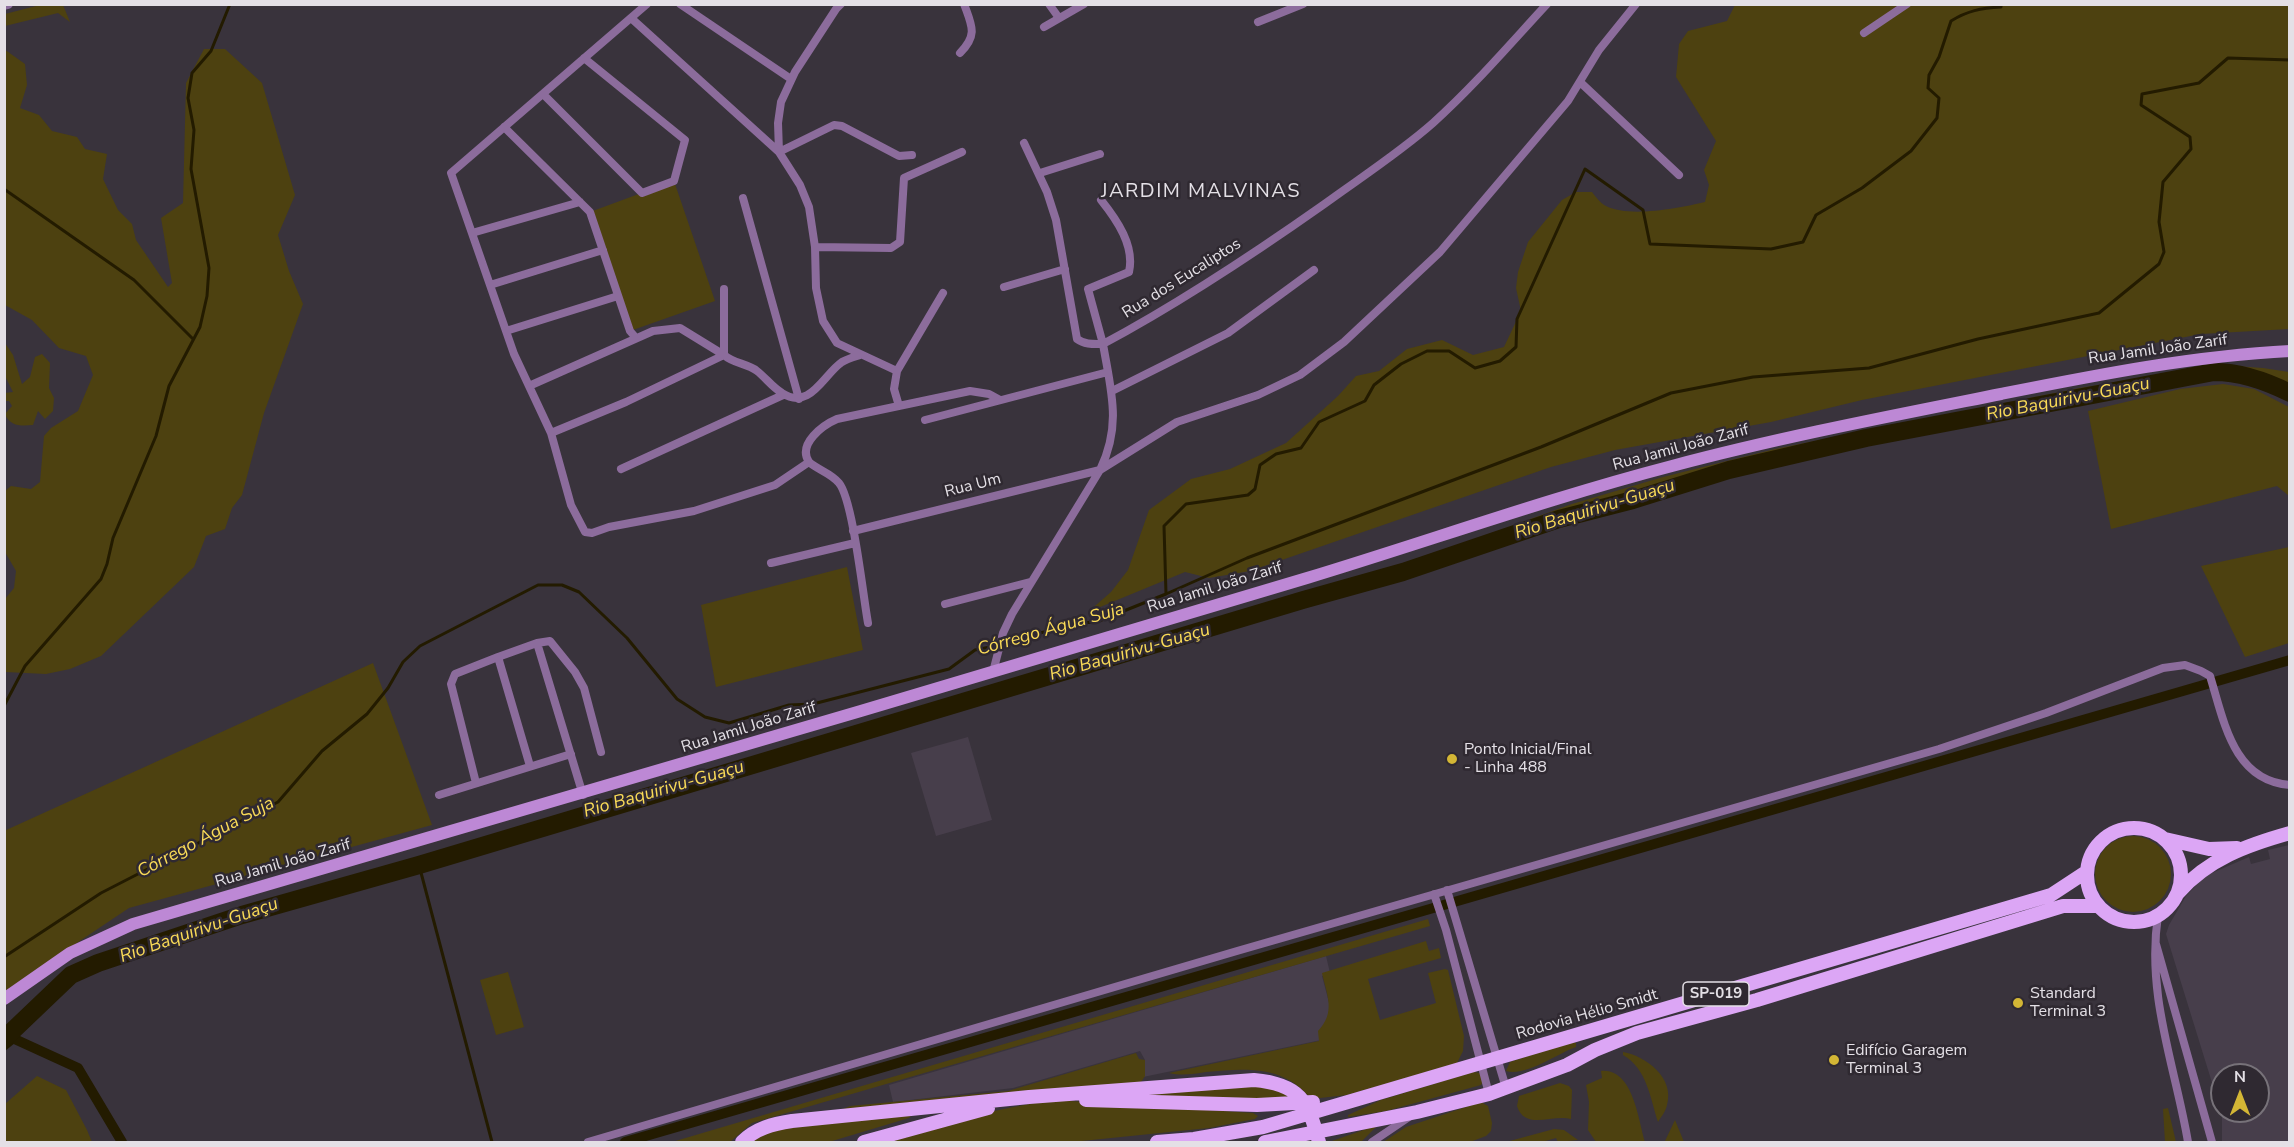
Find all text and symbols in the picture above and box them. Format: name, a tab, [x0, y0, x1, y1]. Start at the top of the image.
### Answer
district label: JARDIM MALVINAS	[1101, 180, 1301, 204]
street label: Rua dos Eucaliptos	[1119, 235, 1245, 323]
street label: Rua Jamil João Zarif	[2087, 331, 2229, 369]
water label: Rio Baquirivu-Guaçu	[1984, 374, 2152, 426]
street label: Rua Jamil João Zarif	[1611, 421, 1751, 475]
street label: Rua Um	[943, 470, 1003, 502]
water label: Rio Baquirivu-Guaçu	[1512, 475, 1678, 545]
street label: Rua Jamil João Zarif	[1145, 558, 1285, 618]
water label: Córrego Água Suja	[975, 599, 1127, 661]
water label: Rio Baquirivu-Guaçu	[1047, 620, 1213, 686]
street label: Rua Jamil João Zarif	[679, 698, 819, 758]
place label: Ponto Inicial/Final - Linha 488	[1464, 740, 1591, 778]
marker: Ponto Inicial/Final - Linha 488	[1445, 752, 1459, 766]
water label: Rio Baquirivu-Guaçu	[581, 757, 747, 823]
water label: Córrego Água Suja	[134, 793, 278, 883]
street label: Rua Jamil João Zarif	[213, 835, 353, 893]
water label: Rio Baquirivu-Guaçu	[117, 894, 281, 968]
road number: SP-019	[1683, 982, 1749, 1006]
place label: Standard Terminal 3	[2030, 984, 2106, 1022]
street label: Rodovia Hélio Smidt	[1514, 986, 1660, 1044]
marker: Standard Terminal 3	[2011, 996, 2025, 1010]
place label: Edifício Garagem Terminal 3	[1846, 1041, 1967, 1079]
marker: Edifício Garagem Terminal 3	[1827, 1053, 1841, 1067]
north arrow	[2210, 1063, 2270, 1123]
text: N	[2234, 1066, 2246, 1088]

